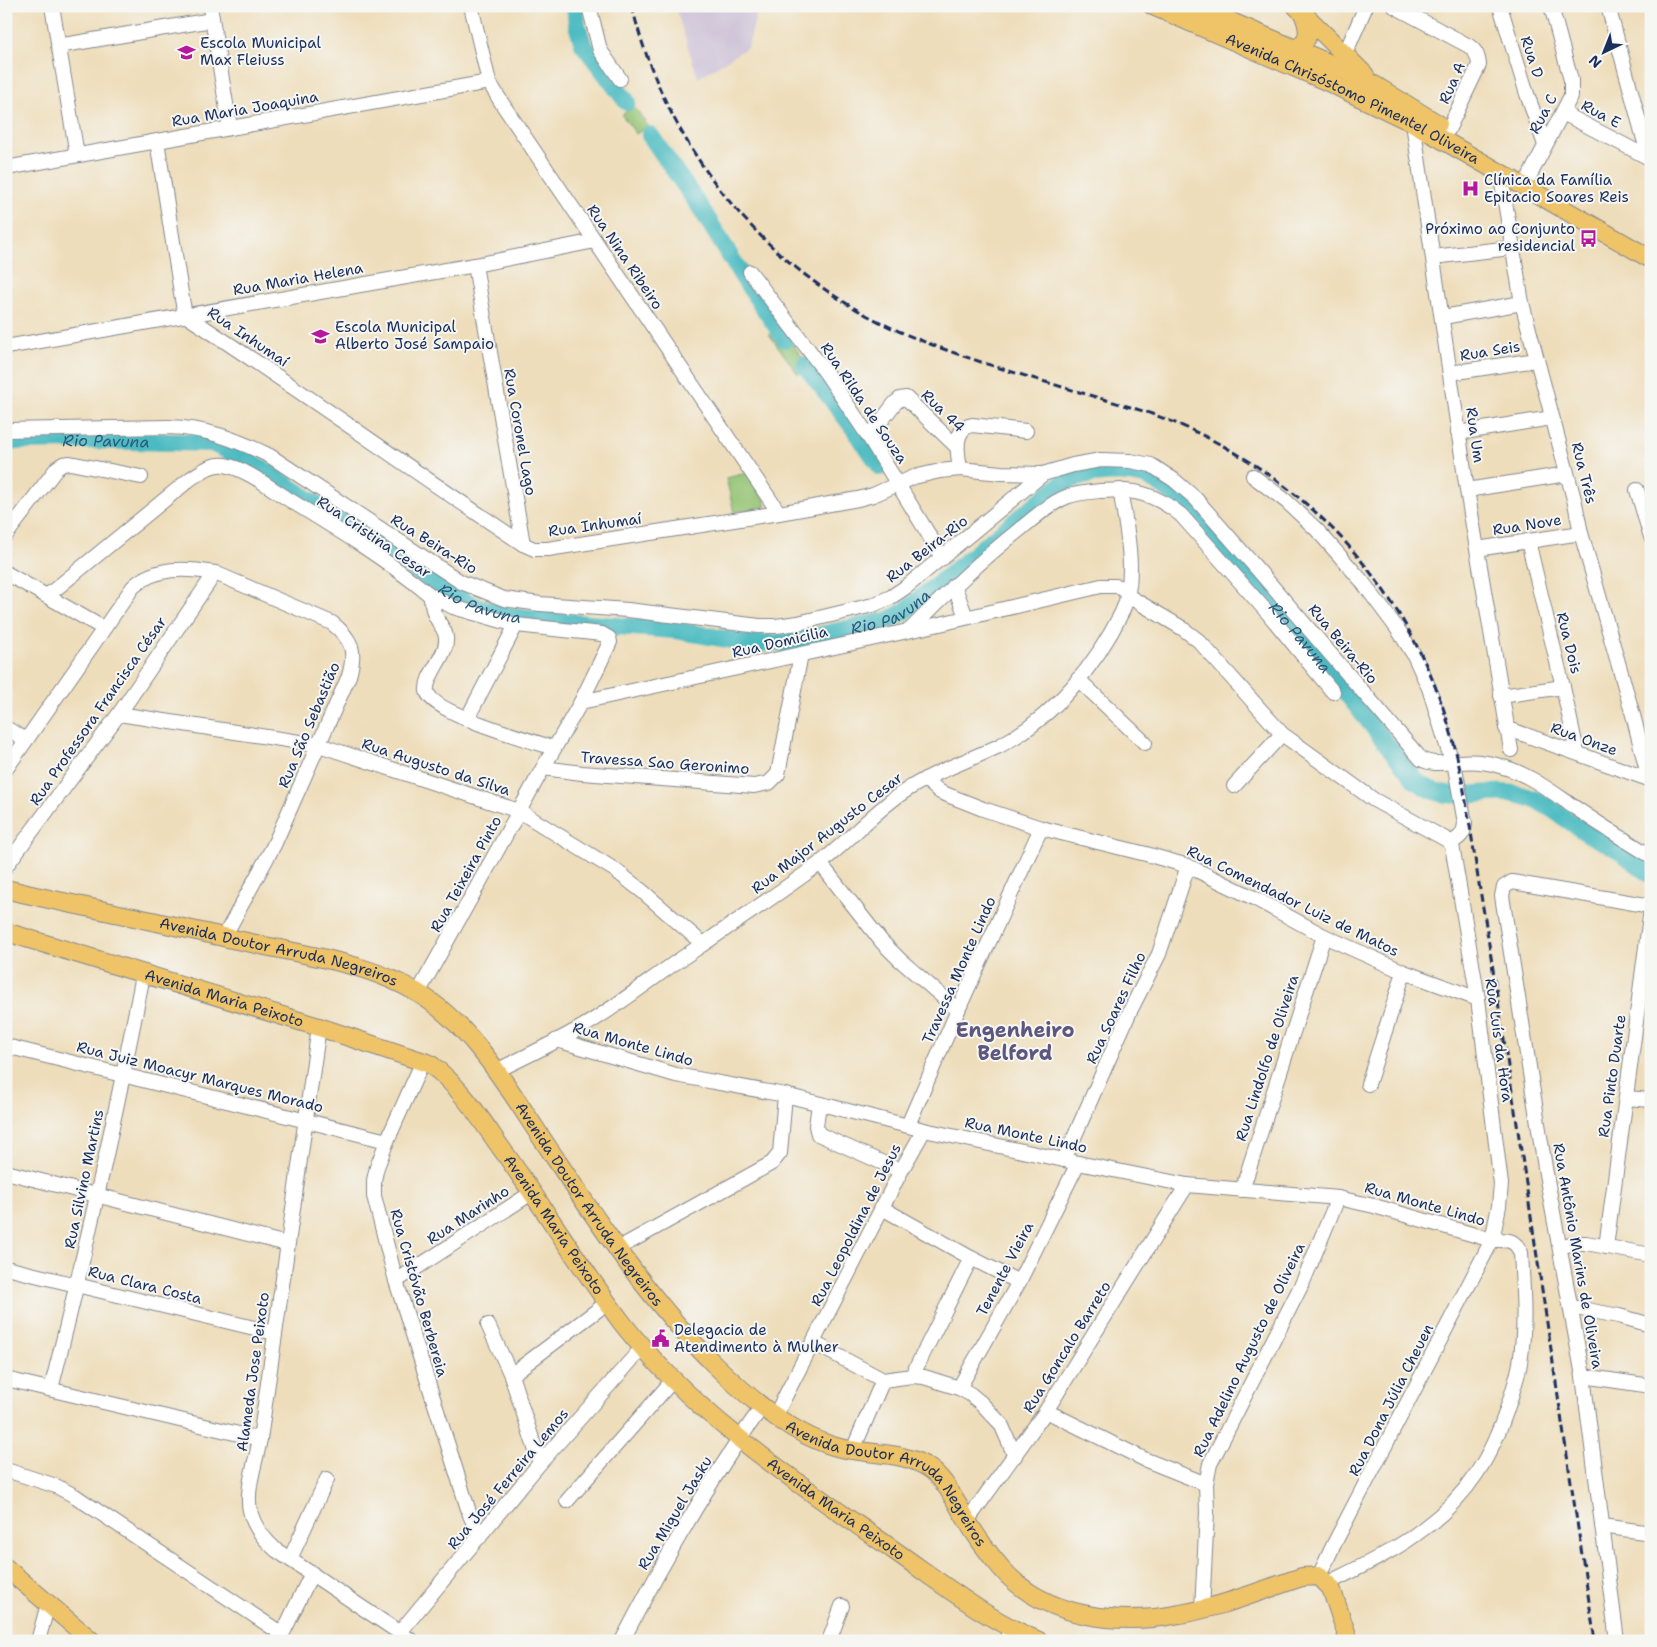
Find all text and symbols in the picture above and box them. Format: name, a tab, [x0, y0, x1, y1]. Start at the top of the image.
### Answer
north arrow	[1580, 28, 1630, 78]
street label: Avenida Chrisóstomo Pimentel Oliveira	[1222, 29, 1484, 169]
place label: Escola Municipal Max Fleiuss	[200, 33, 321, 70]
street label: Rua D	[1516, 34, 1548, 81]
school or university icon: Escola Municipal Max Fleiuss	[176, 42, 196, 62]
text: N	[1585, 51, 1605, 72]
street label: Rua A	[1434, 59, 1470, 107]
street label: Rua Maria Joaquina	[170, 86, 321, 132]
street label: Rua C	[1524, 91, 1562, 137]
street label: Rua E	[1578, 95, 1624, 133]
place label: Clínica da Família Epitacio Soares Reis	[1484, 170, 1629, 207]
hospital icon: Clínica da Família Epitacio Soares Reis	[1460, 179, 1480, 199]
street label: Rua Nina Ribeiro	[582, 200, 668, 314]
place label: Próximo ao Conjunto residencial	[1425, 219, 1575, 256]
bus stop icon: Próximo ao Conjunto residencial	[1579, 228, 1599, 248]
street label: Rua Maria Helena	[231, 258, 365, 300]
street label: Rua Inhumaí	[203, 302, 293, 372]
place label: Escola Municipal Alberto José Sampaio	[335, 317, 494, 354]
school or university icon: Escola Municipal Alberto José Sampaio	[311, 326, 331, 346]
street label: Rua Seis	[1458, 336, 1522, 366]
street label: Rua Rilda de Souza	[816, 338, 912, 468]
street label: Rua Coronel Lago	[499, 367, 541, 497]
street label: Rua 44	[917, 385, 969, 437]
street label: Rua Um	[1461, 406, 1489, 464]
water label: Rio Pavuna	[62, 429, 150, 452]
street label: Rua Três	[1567, 440, 1601, 506]
street label: Rua Cristina Cesar	[313, 491, 435, 583]
street label: Rua Inhumaí	[547, 508, 644, 541]
street label: Rua Beira-Rio	[387, 509, 481, 579]
street label: Rua Nove	[1491, 510, 1563, 540]
street label: Rua Beira-Rio	[882, 511, 972, 587]
water label: Rio Pavuna	[435, 578, 522, 628]
water label: Rio Pavuna	[849, 584, 935, 639]
water label: Rio Pavuna	[1265, 597, 1336, 677]
street label: Rua Beira-Rio	[1304, 600, 1382, 688]
street label: Rua Dois	[1552, 610, 1586, 676]
street label: Rua Professora Francisca César	[25, 613, 171, 809]
street label: Rua Domicilia	[730, 621, 830, 663]
street label: Rua São Sebastião	[273, 659, 345, 791]
street label: Rua Onze	[1548, 718, 1620, 760]
street label: Rua Augusto da Silva	[359, 734, 513, 801]
street label: Travessa Sao Geronimo	[580, 747, 750, 779]
street label: Rua Major Augusto Cesar	[747, 768, 907, 898]
street label: Rua Teixeira Pinto	[426, 812, 506, 936]
street label: Rua Comendador Luiz de Matos	[1184, 841, 1402, 961]
street label: Travessa Monte Lindo	[917, 893, 1001, 1047]
street label: Avenida Doutor Arruda Negreiros	[158, 913, 401, 991]
street label: Rua Soares Filho	[1081, 949, 1151, 1067]
street label: Avenida Maria Peixoto	[142, 965, 306, 1032]
street label: Rua Lindolfo de Oliveira	[1231, 972, 1304, 1144]
street label: Rua Luís da Hora	[1480, 977, 1518, 1104]
street label: Rua Pinto Duarte	[1593, 1013, 1631, 1139]
street label: Rua Monte Lindo	[570, 1017, 696, 1071]
district label: Engenheiro Belford	[956, 1017, 1074, 1066]
street label: Rua Juiz Moacyr Marques Morado	[75, 1037, 325, 1117]
street label: Avenida Doutor Arruda Negreiros	[511, 1099, 668, 1311]
street label: Rua Silvino Martins	[59, 1108, 109, 1250]
street label: Rua Monte Lindo	[963, 1112, 1089, 1158]
street label: Rua Leopoldina de Jesus	[806, 1140, 906, 1310]
street label: Rua Antônio Marins de Oliveira	[1548, 1142, 1608, 1371]
street label: Avenida Maria Peixoto	[499, 1151, 609, 1299]
street label: Rua Monte Lindo	[1362, 1177, 1488, 1231]
street label: Rua Marinho	[423, 1181, 513, 1249]
street label: Rua Cristóvão Berbereia	[385, 1207, 453, 1380]
street label: Tenente Vieira	[972, 1218, 1039, 1320]
street label: Rua Adelino Augusto de Oliveira	[1188, 1239, 1310, 1460]
street label: Rua Clara Costa	[86, 1261, 205, 1309]
street label: Rua Goncalo Barreto	[1018, 1277, 1116, 1417]
street label: Alameda Jose Peixoto	[232, 1291, 274, 1453]
place label: Delegacia de Atendimento à Mulher	[674, 1320, 839, 1357]
street label: Rua Dona Júlia Cheuen	[1344, 1320, 1438, 1480]
public building icon: Delegacia de Atendimento à Mulher	[650, 1329, 670, 1349]
street label: Rua José Ferreira Lemos	[443, 1404, 573, 1554]
street label: Avenida Doutor Arruda Negreiros	[782, 1416, 991, 1551]
street label: Rua Miguel Jasku	[633, 1452, 717, 1574]
street label: Avenida Maria Peixoto	[763, 1453, 909, 1565]

